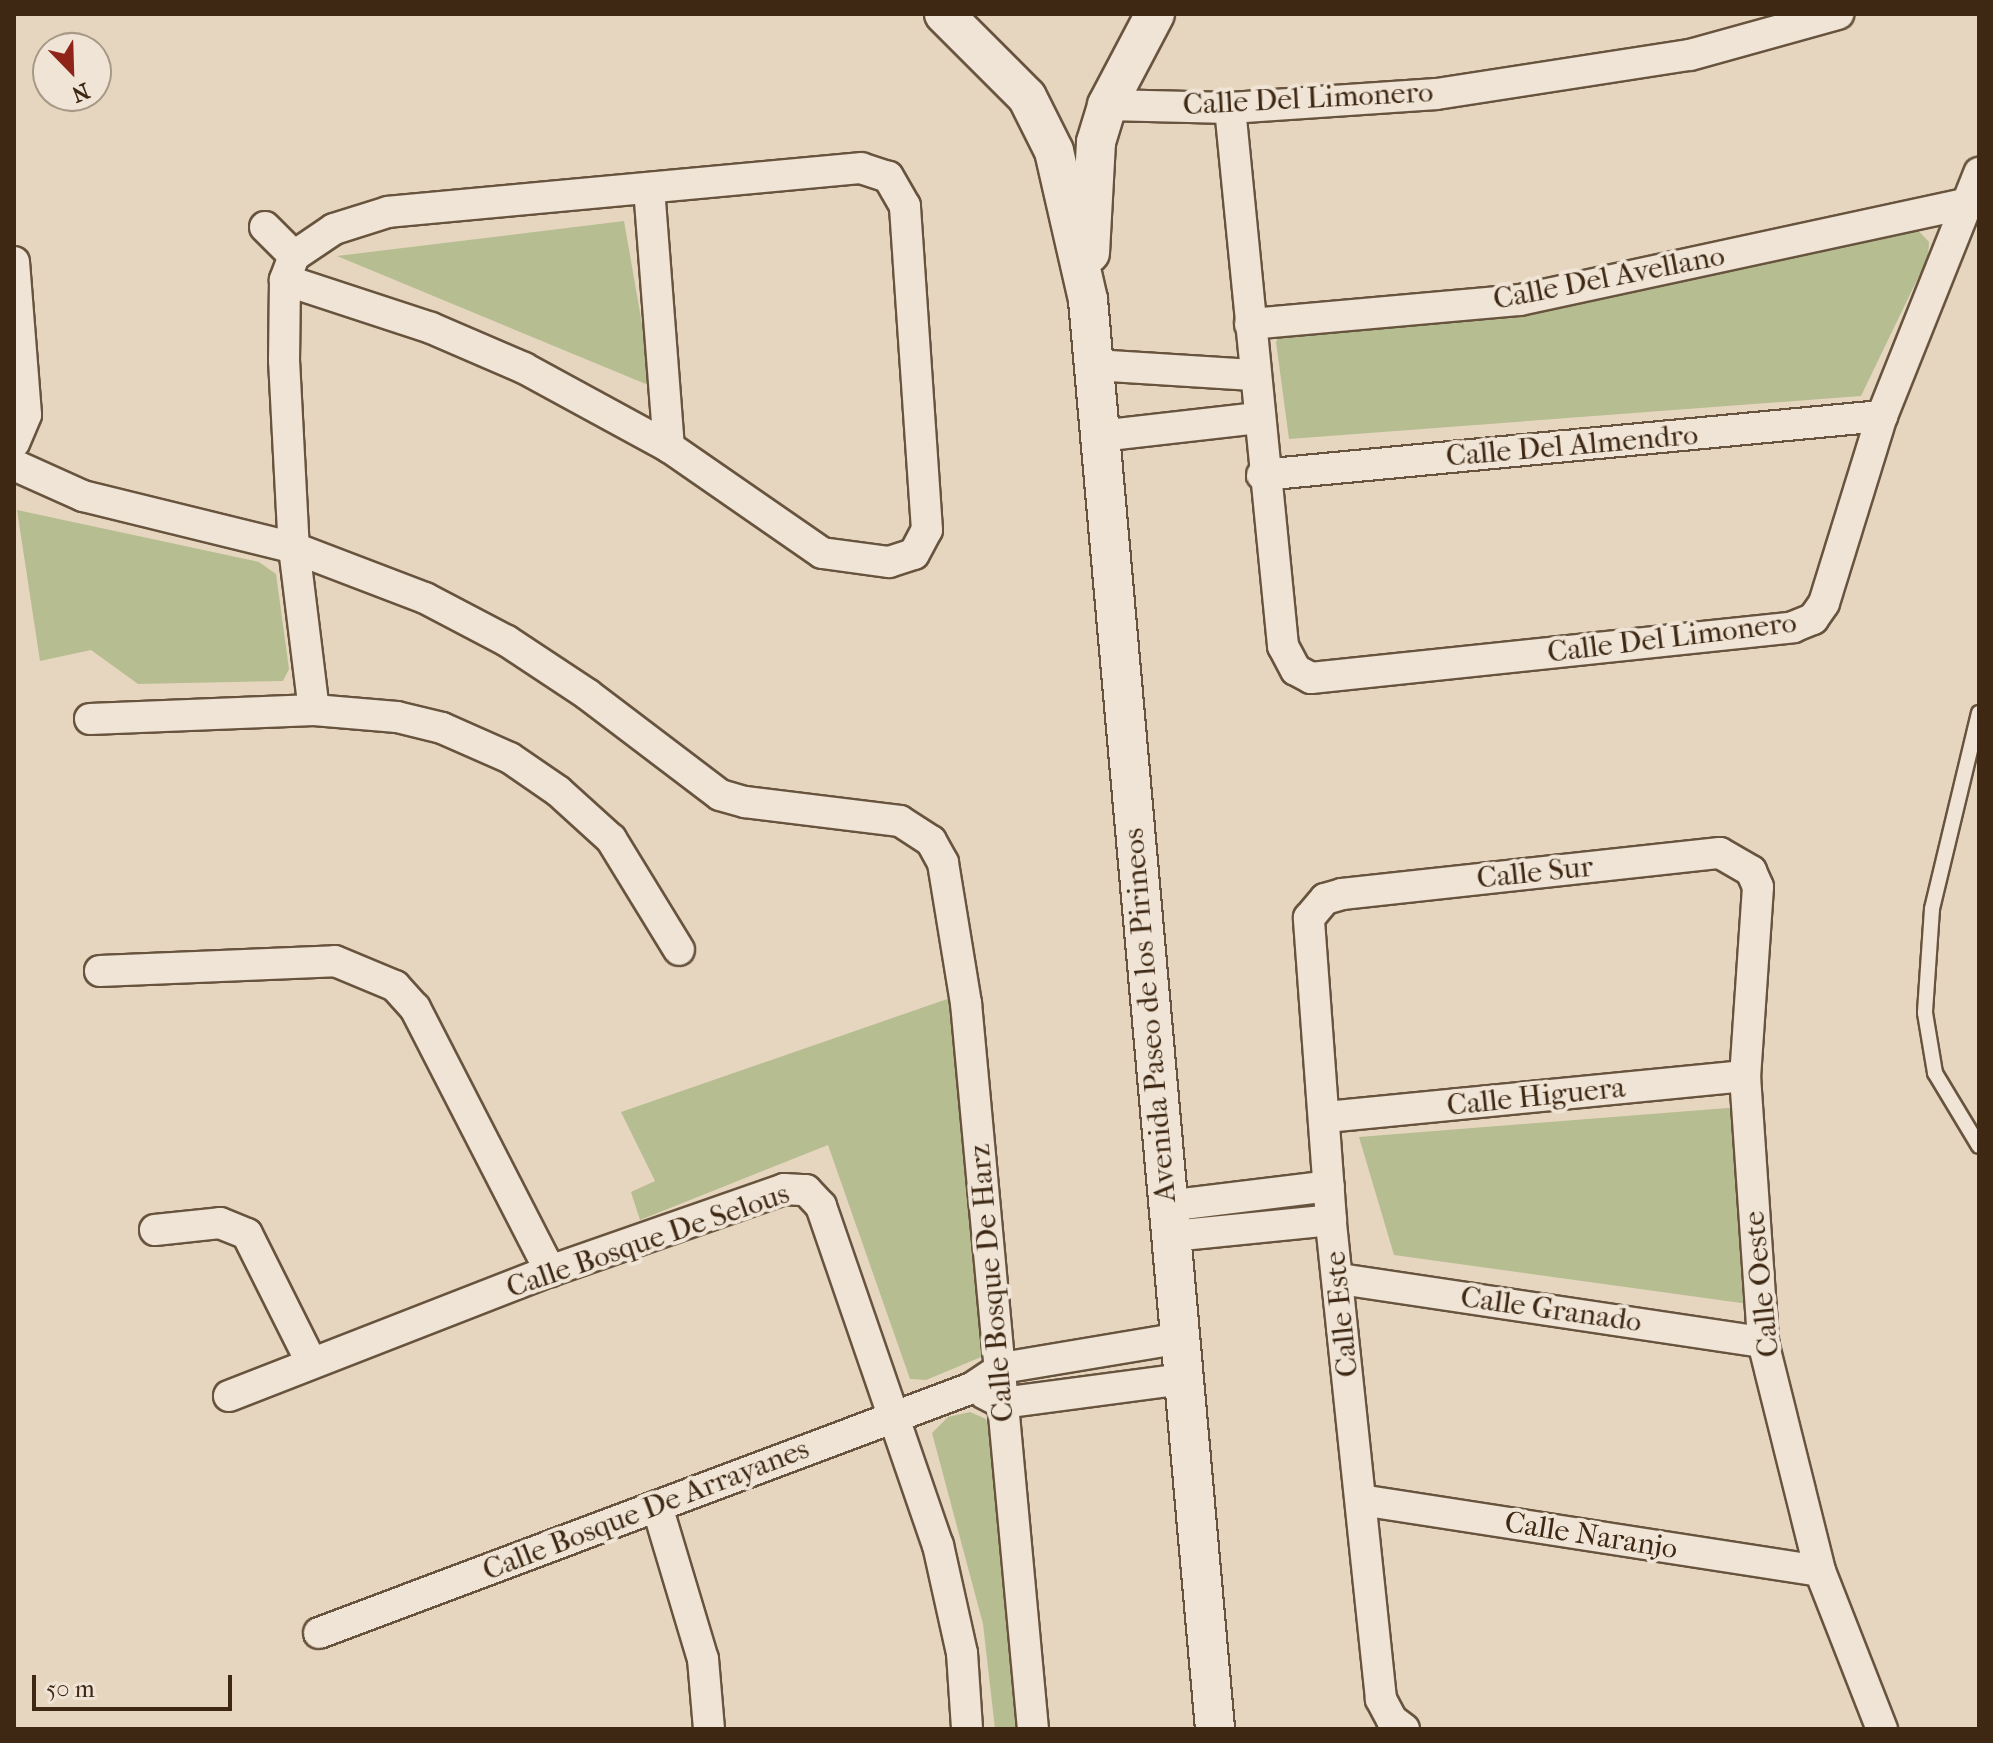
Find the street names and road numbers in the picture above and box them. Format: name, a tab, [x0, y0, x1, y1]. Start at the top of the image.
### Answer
street label: Calle Del Limonero	[1182, 74, 1434, 124]
street label: Calle Del Avellano	[1490, 238, 1728, 318]
street label: Calle Del Almendro	[1444, 417, 1700, 475]
street label: Calle Del Limonero	[1545, 605, 1799, 671]
street label: Avenida Paseo de los Pirineos	[1116, 826, 1184, 1204]
street label: Calle Sur	[1475, 849, 1595, 897]
street label: Calle Higuera	[1445, 1070, 1627, 1124]
street label: Calle Bosque De Harz	[962, 1142, 1022, 1424]
street label: Calle Bosque De Selous	[502, 1176, 794, 1306]
street label: Calle Oeste	[1736, 1209, 1788, 1359]
street label: Calle Este	[1317, 1249, 1367, 1379]
street label: Calle Granado	[1458, 1279, 1644, 1341]
street label: Calle Bosque De Arrayanes	[478, 1431, 814, 1589]
street label: Calle Naranjo	[1502, 1505, 1680, 1567]

